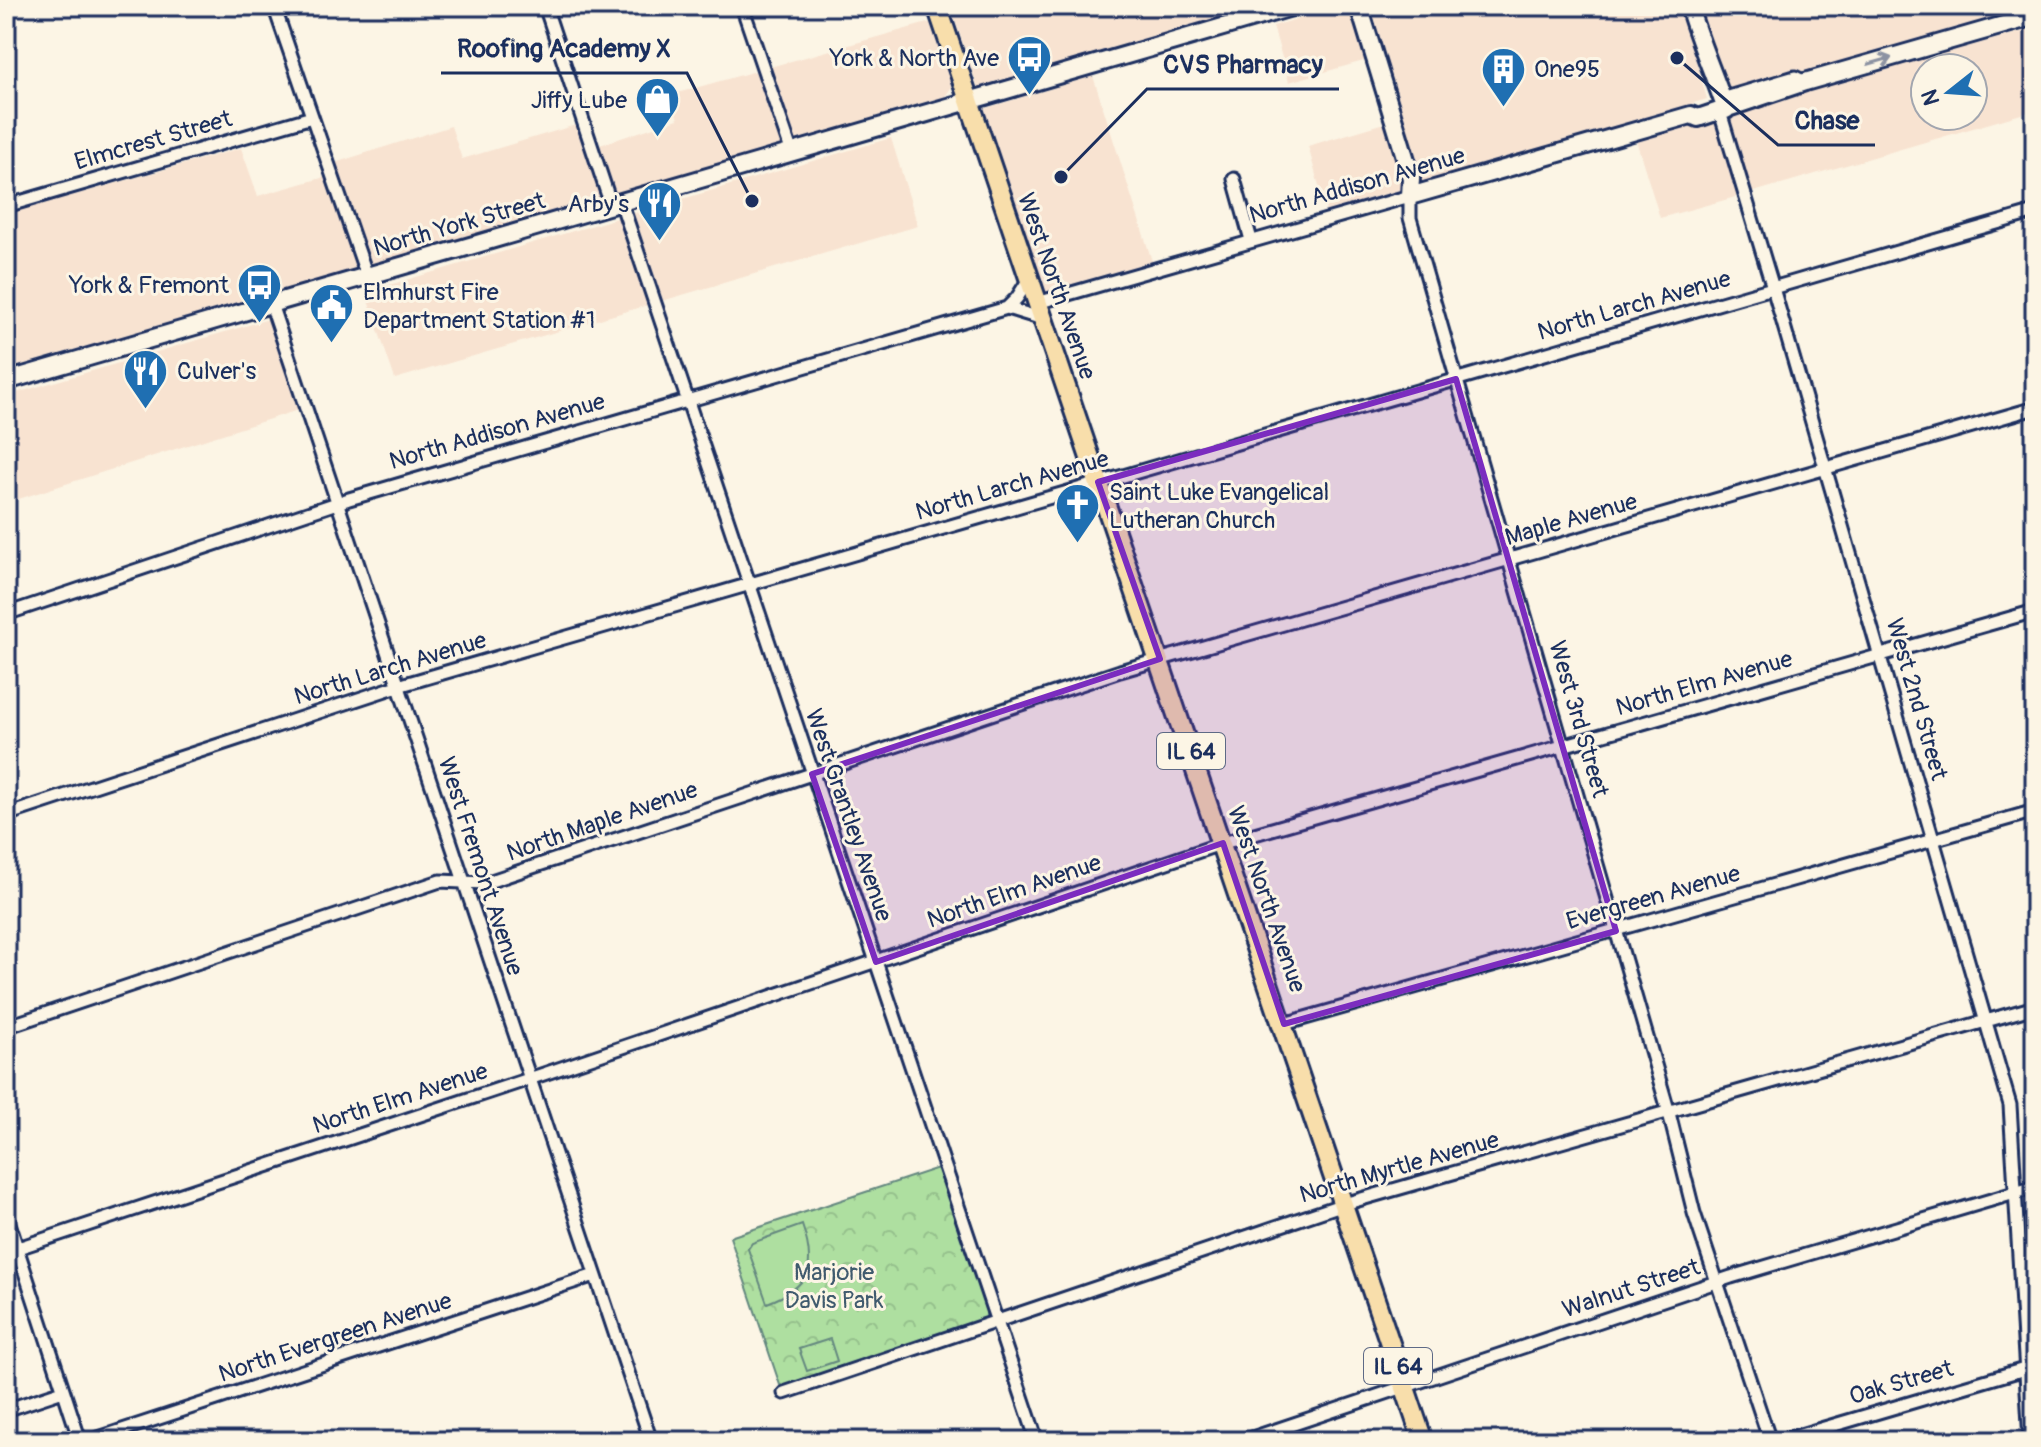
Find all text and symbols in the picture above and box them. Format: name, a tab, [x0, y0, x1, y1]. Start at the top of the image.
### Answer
callout: Roofing Academy X	[441, 23, 687, 73]
text: Roofing Academy X	[457, 33, 671, 65]
bus stop icon: York & North Ave	[1006, 34, 1054, 97]
callout: CVS Pharmacy	[1147, 39, 1339, 89]
place label: York & North Ave	[829, 44, 999, 73]
building icon: One95	[1479, 45, 1527, 108]
text: CVS Pharmacy	[1163, 49, 1324, 81]
north arrow	[1909, 52, 1989, 132]
one-way arrow	[1866, 53, 1892, 68]
place label: One95	[1534, 55, 1600, 84]
shop icon: Jiffy Lube	[634, 76, 682, 139]
place label: Jiffy Lube	[531, 86, 627, 115]
text: N	[1915, 86, 1946, 109]
callout: Chase	[1778, 95, 1875, 145]
street label: Elmcrest Street	[71, 104, 235, 177]
text: Chase	[1795, 105, 1861, 137]
street label: North Addison Avenue	[1246, 141, 1469, 230]
restaurant icon: Arby's	[636, 180, 684, 243]
street label: North York Street	[370, 186, 549, 263]
street label: West North Avenue	[1011, 189, 1102, 383]
place label: Arby's	[568, 190, 629, 219]
bus stop icon: York & Fremont	[236, 261, 284, 324]
street label: North Larch Avenue	[1534, 264, 1734, 347]
place label: York & Fremont	[68, 271, 229, 300]
place label: Elmhurst Fire Department Station #1	[363, 278, 595, 335]
public building icon: Elmhurst Fire Department Station #1	[308, 282, 356, 345]
restaurant icon: Culver's	[122, 347, 170, 410]
place label: Culver's	[177, 357, 257, 386]
street label: North Addison Avenue	[386, 387, 609, 476]
street label: North Larch Avenue	[912, 444, 1112, 527]
place label: Saint Luke Evangelical Lutheran Church	[1109, 478, 1329, 535]
church icon: Saint Luke Evangelical Lutheran Church	[1054, 482, 1102, 545]
street label: Maple Avenue	[1502, 487, 1641, 552]
street label: West 2nd Street	[1880, 615, 1954, 784]
street label: North Larch Avenue	[291, 625, 490, 712]
street label: West 3rd Street	[1542, 638, 1615, 801]
street label: North Elm Avenue	[1613, 644, 1796, 723]
street label: West Grantley Avenue	[799, 705, 899, 925]
road number: IL 64	[1157, 733, 1225, 769]
street label: West Fremont Avenue	[432, 753, 530, 979]
street label: North Maple Avenue	[503, 775, 702, 868]
street label: West North Avenue	[1221, 802, 1312, 996]
street label: North Elm Avenue	[923, 848, 1105, 935]
street label: Evergreen Avenue	[1563, 859, 1744, 936]
street label: North Elm Avenue	[309, 1056, 491, 1140]
street label: North Myrtle Avenue	[1296, 1125, 1502, 1210]
street label: Walnut Street	[1559, 1252, 1704, 1324]
park label: Marjorie Davis Park	[784, 1258, 884, 1315]
street label: North Evergreen Avenue	[215, 1286, 456, 1389]
road number: IL 64	[1364, 1348, 1432, 1384]
street label: Oak Street	[1846, 1354, 1957, 1411]

